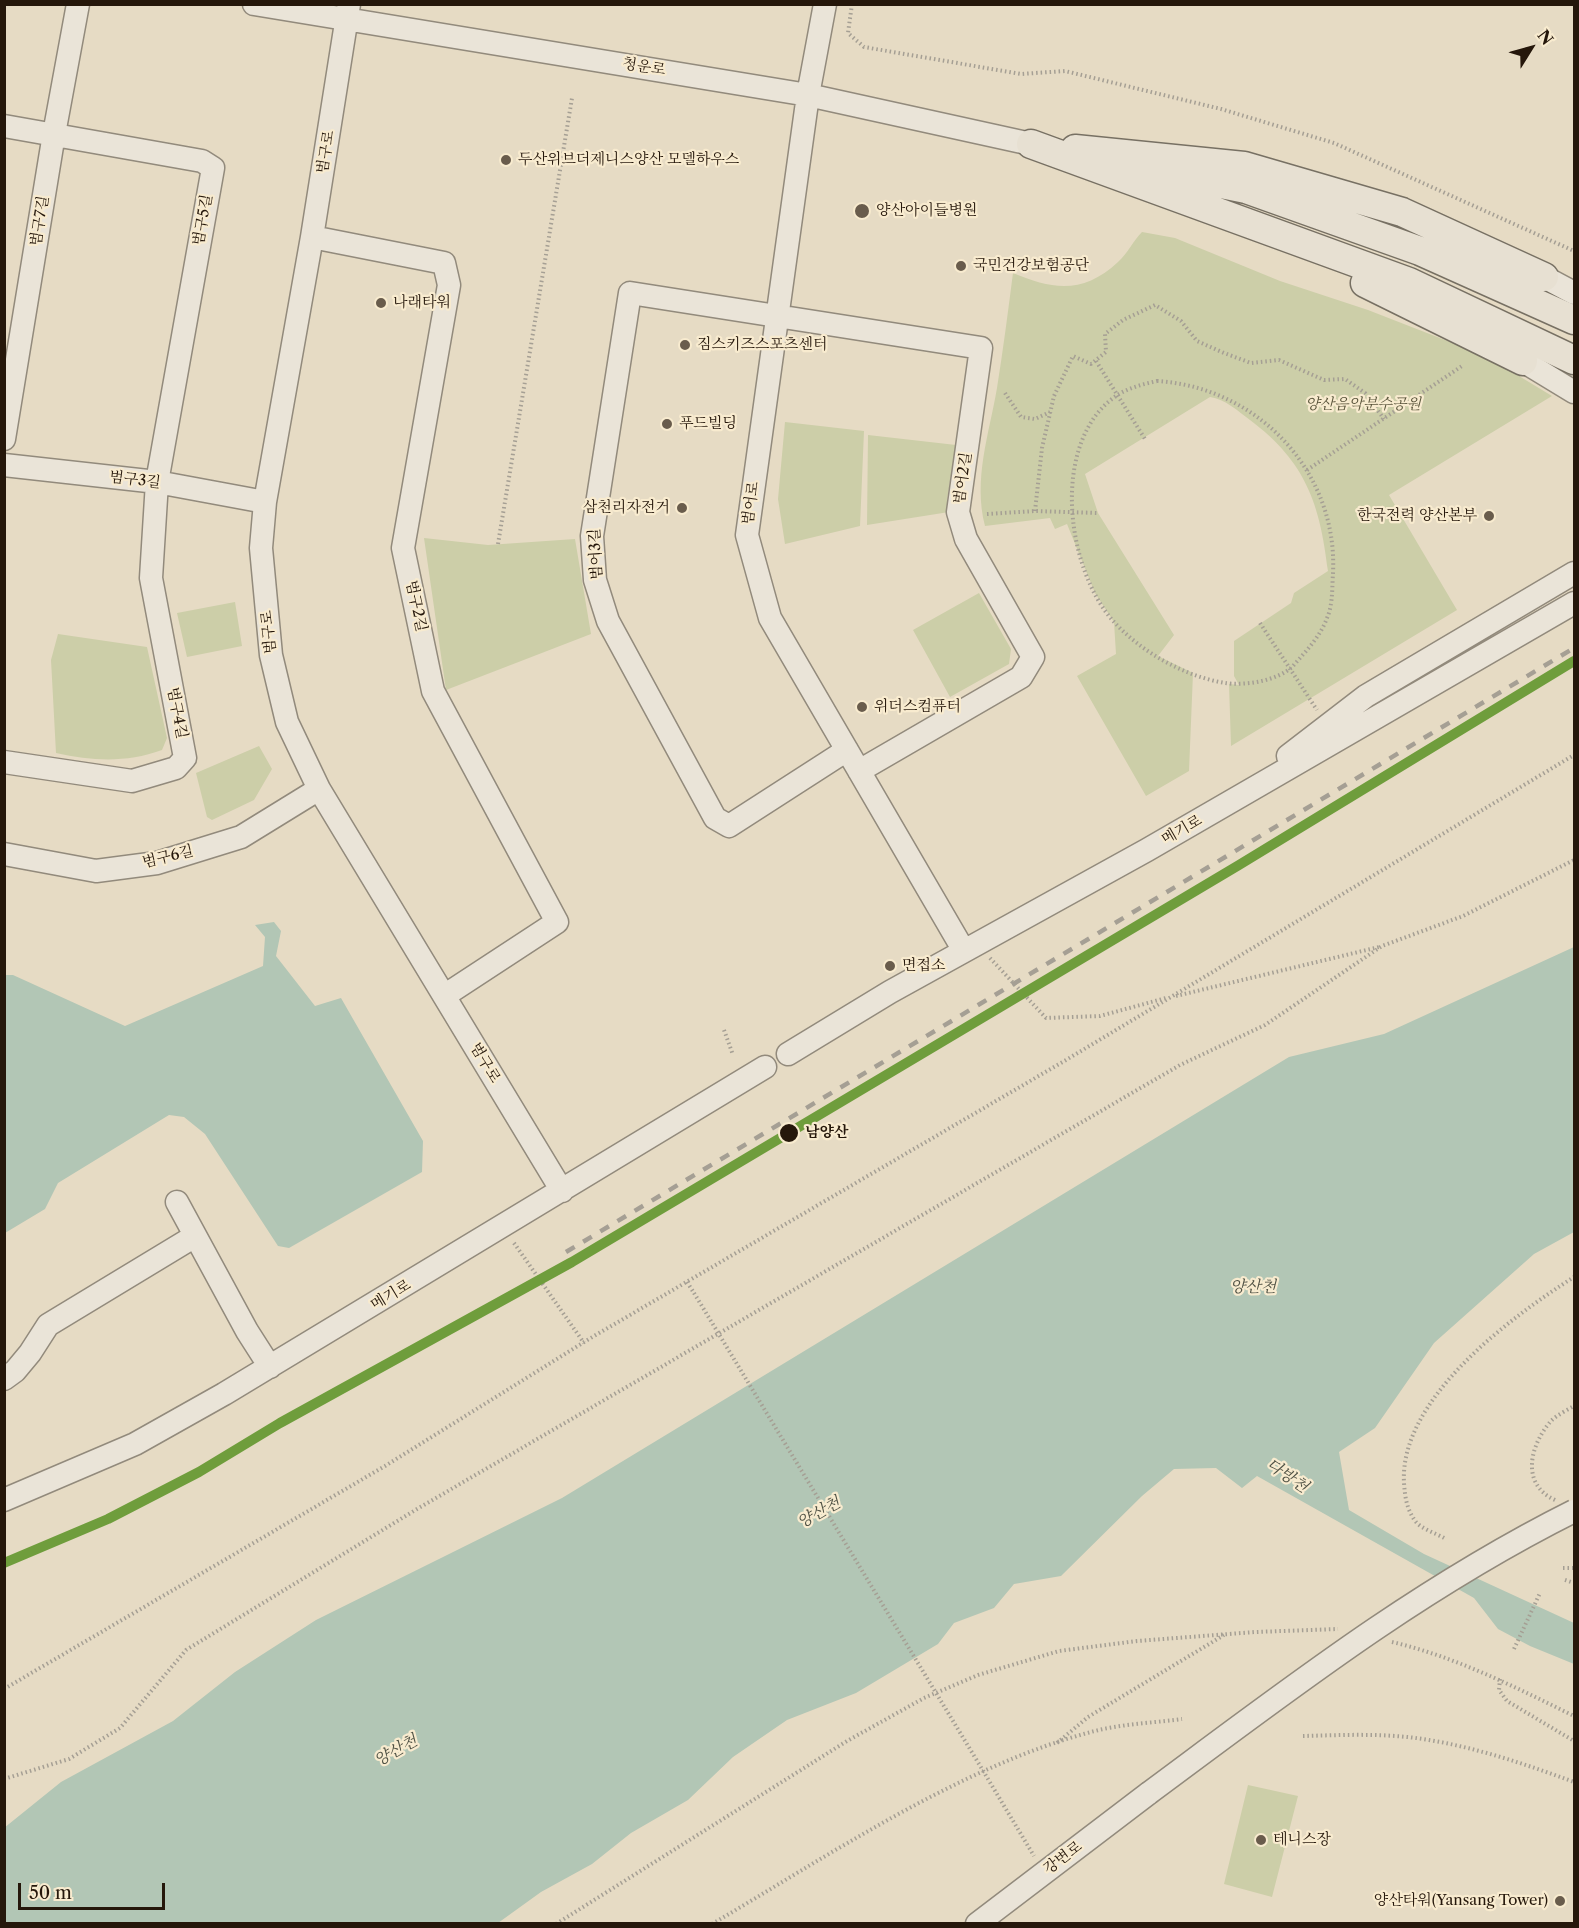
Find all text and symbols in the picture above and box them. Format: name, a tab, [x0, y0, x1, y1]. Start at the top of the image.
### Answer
north arrow	[1501, 18, 1561, 78]
text: N	[1533, 26, 1558, 49]
street label: 청운로	[621, 55, 667, 79]
street label: 범구로	[314, 129, 338, 175]
place label: 두산위브더제니스양산 모델하우스	[518, 151, 739, 169]
marker: 두산위브더제니스양산 모델하우스	[499, 153, 513, 167]
street label: 범구5길	[190, 193, 216, 247]
street label: 범구7길	[27, 194, 53, 248]
marker: 양산아이들병원	[853, 202, 871, 220]
place label: 양산아이들병원	[876, 202, 977, 220]
place label: 국민건강보험공단	[973, 257, 1089, 275]
marker: 국민건강보험공단	[954, 259, 968, 273]
place label: 나래타워	[393, 294, 451, 312]
marker: 나래타워	[374, 296, 388, 310]
place label: 짐스키즈스포츠센터	[697, 336, 827, 354]
marker: 짐스키즈스포츠센터	[678, 338, 692, 352]
park label: 양산음악분수공원	[1305, 396, 1421, 414]
place label: 푸드빌딩	[679, 415, 737, 433]
marker: 푸드빌딩	[660, 417, 674, 431]
street label: 범어2길	[950, 451, 976, 505]
street label: 범구3길	[108, 468, 162, 492]
street label: 범어로	[739, 480, 763, 526]
place label: 삼천리자전거	[583, 499, 670, 517]
marker: 삼천리자전거	[675, 501, 689, 515]
place label: 한국전력 양산본부	[1357, 507, 1477, 525]
marker: 한국전력 양산본부	[1482, 509, 1496, 523]
street label: 범어3길	[586, 528, 606, 580]
street label: 범구2길	[402, 579, 430, 633]
street label: 범구로	[258, 609, 280, 655]
street label: 범구4길	[163, 686, 191, 740]
place label: 위더스컴퓨터	[874, 698, 961, 716]
marker: 위더스컴퓨터	[855, 700, 869, 714]
street label: 메기로	[1159, 811, 1205, 849]
street label: 범구6길	[140, 842, 196, 872]
place label: 면접소	[902, 957, 945, 975]
marker: 면접소	[883, 959, 897, 973]
street label: 범구로	[466, 1040, 504, 1086]
marker: 남양산	[778, 1122, 800, 1144]
place label: 남양산	[805, 1124, 848, 1142]
street label: 메기로	[368, 1276, 414, 1314]
water label: 양산천	[1230, 1277, 1276, 1297]
water label: 다방천	[1262, 1455, 1312, 1497]
water label: 양산천	[794, 1493, 844, 1533]
water label: 양산천	[371, 1731, 421, 1771]
place label: 테니스장	[1273, 1831, 1331, 1849]
marker: 테니스장	[1254, 1833, 1268, 1847]
street label: 강변로	[1040, 1838, 1086, 1878]
scale bar	[21, 1871, 168, 1909]
text: 50 m	[29, 1882, 72, 1904]
place label: 양산타워(Yansang Tower)	[1374, 1892, 1548, 1910]
marker: 양산타워(Yansang Tower)	[1553, 1894, 1567, 1908]

